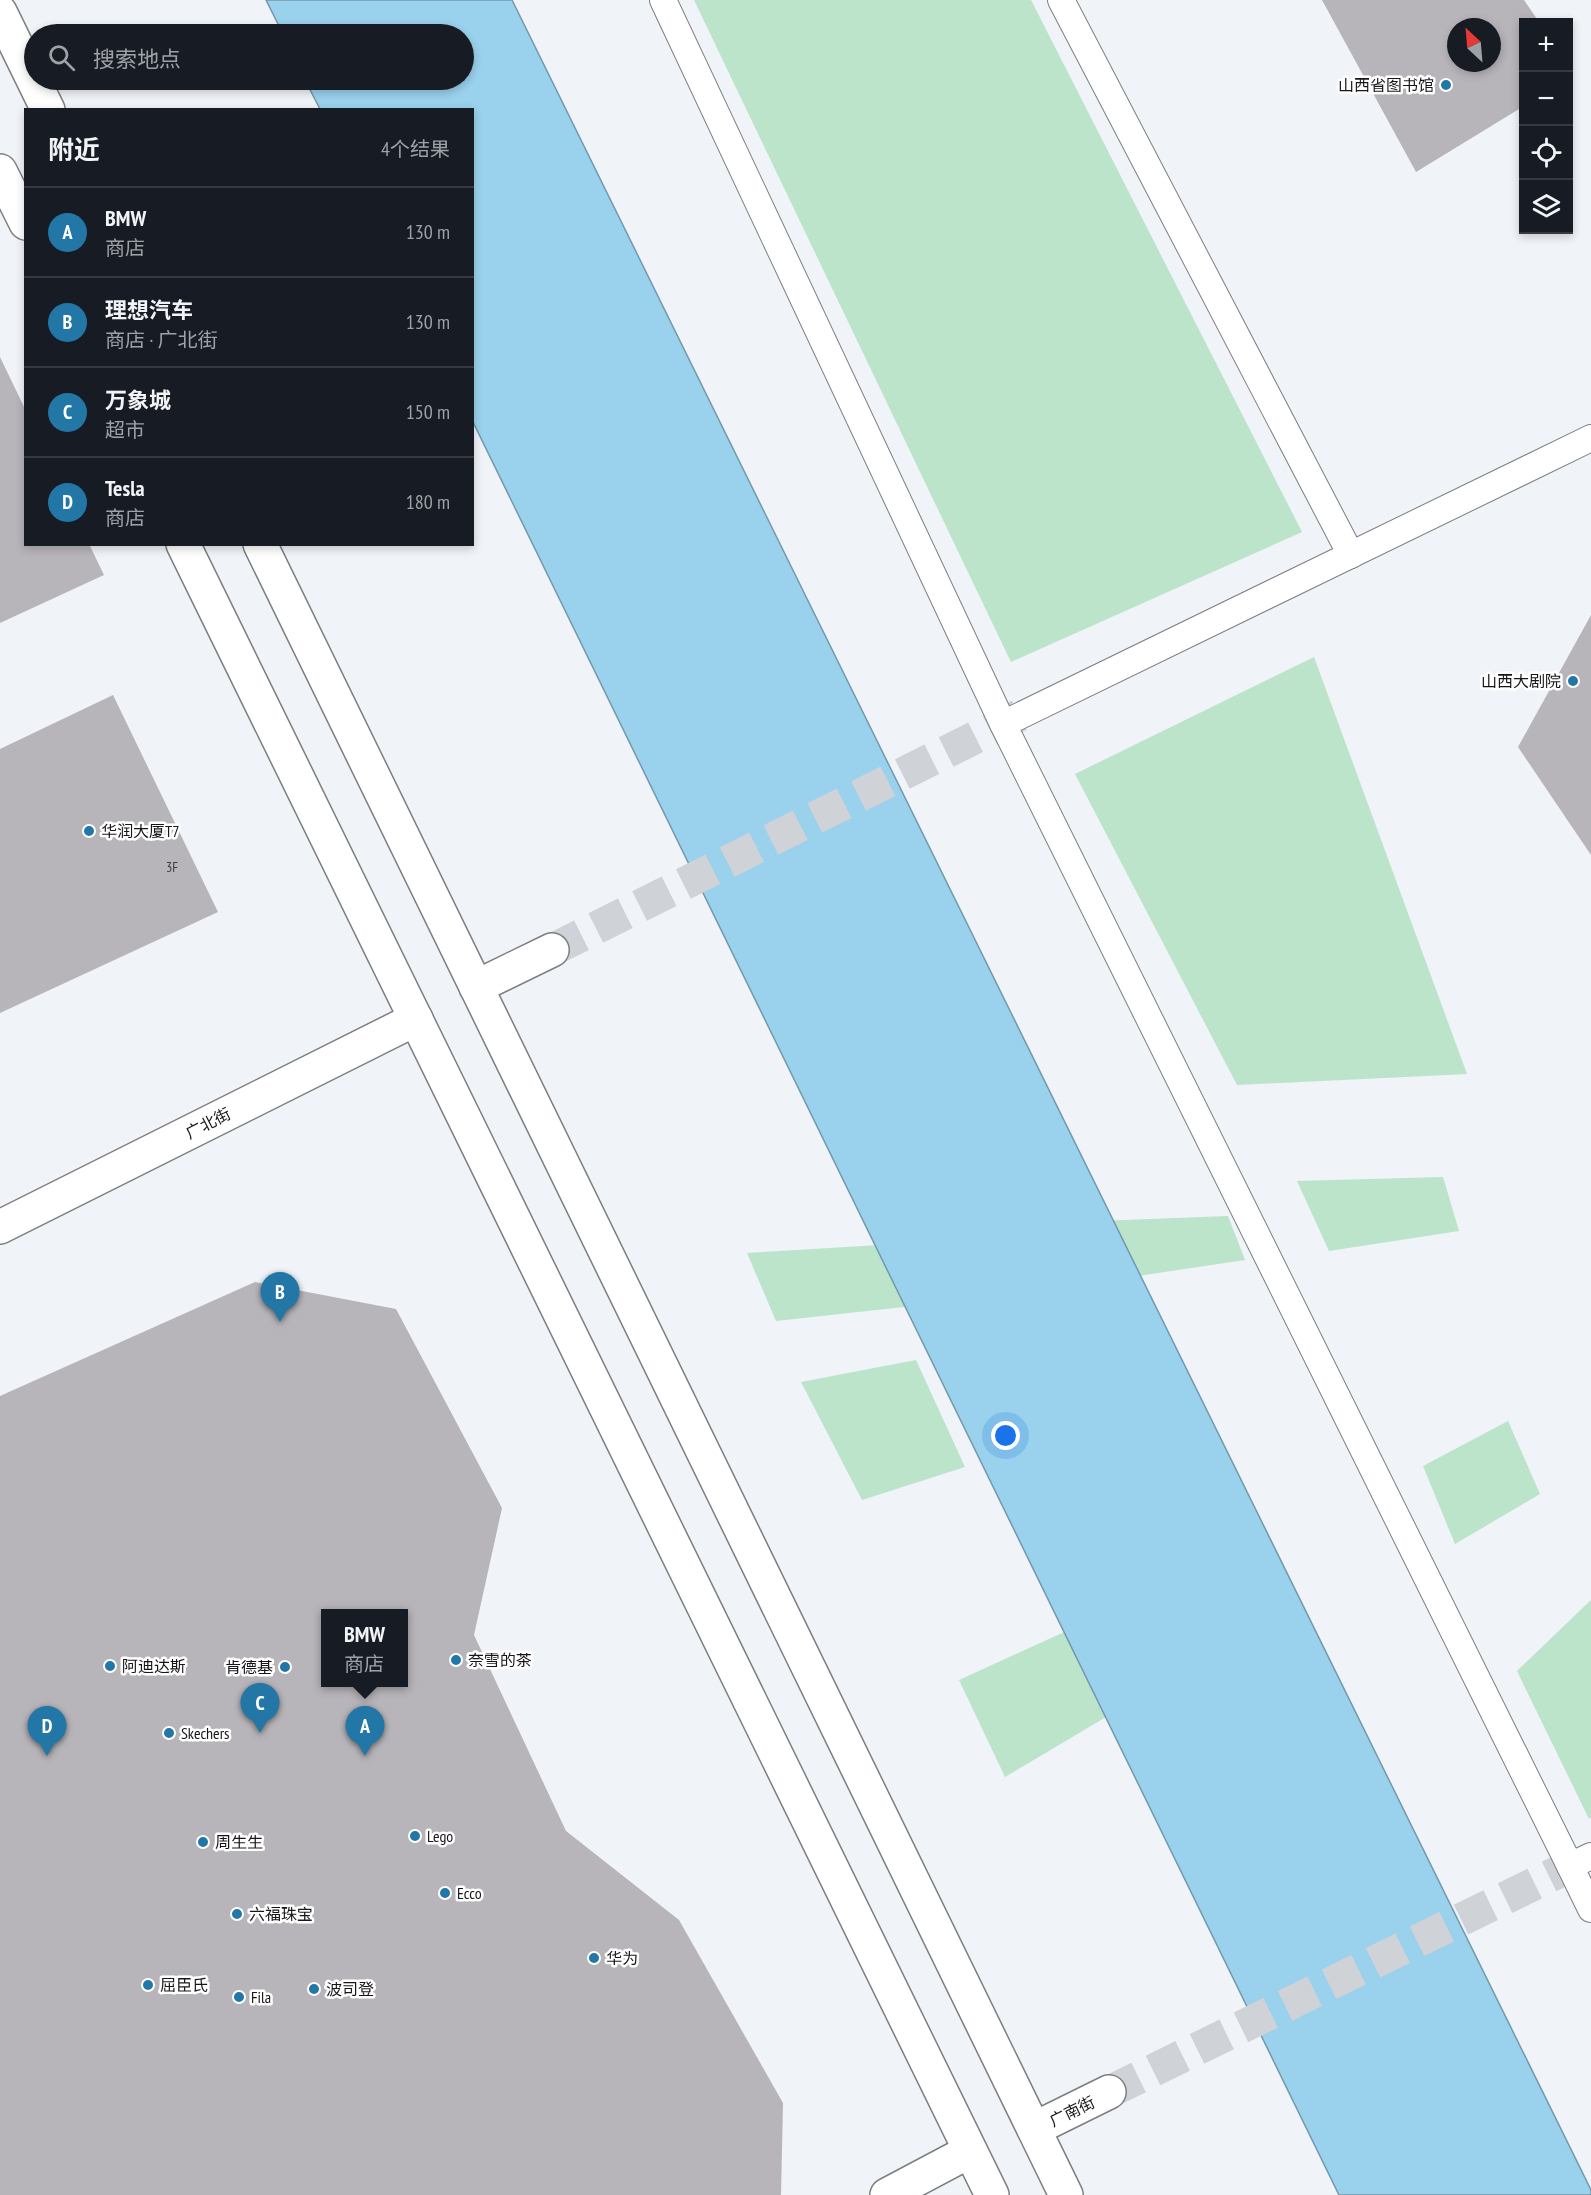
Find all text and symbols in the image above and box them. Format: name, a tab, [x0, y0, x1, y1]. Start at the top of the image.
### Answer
north arrow	[1447, 18, 1501, 72]
map controls	[1519, 18, 1573, 234]
button: +	[1519, 18, 1573, 72]
search box	[24, 24, 474, 90]
icon: search	[45, 41, 78, 74]
text: 搜索地点	[93, 45, 181, 73]
button: −	[1519, 72, 1573, 126]
place label: 山西省图书馆	[1338, 75, 1434, 95]
marker: 山西省图书馆	[1439, 78, 1453, 92]
button: locate	[1519, 126, 1573, 180]
text: 附近	[48, 133, 100, 166]
text: 4个结果	[381, 136, 450, 162]
button: layers	[1519, 180, 1573, 234]
text: BMW	[105, 204, 146, 232]
text: A	[62, 219, 73, 245]
text: 130 m	[406, 219, 450, 245]
text: 商店	[105, 235, 145, 261]
text: 理想汽车	[105, 296, 193, 324]
text: B	[63, 309, 72, 335]
text: 130 m	[406, 309, 450, 335]
text: 商店 · 广北街	[105, 327, 218, 353]
text: 万象城	[105, 386, 171, 414]
text: C	[63, 399, 72, 425]
text: 150 m	[406, 399, 450, 425]
text: 超市	[105, 417, 145, 443]
text: Tesla	[105, 474, 145, 502]
text: D	[62, 489, 73, 515]
text: 180 m	[406, 489, 450, 515]
text: 商店	[105, 505, 145, 531]
place label: 山西大剧院	[1481, 671, 1561, 691]
marker: 山西大剧院	[1566, 674, 1580, 688]
place label: 华润大厦T7	[101, 821, 179, 841]
marker: 华润大厦T7	[82, 824, 96, 838]
house number: 3F	[166, 858, 178, 876]
street label: 广北街	[182, 1103, 234, 1143]
pin: B	[260, 1272, 300, 1322]
your location	[991, 1421, 1020, 1450]
popup	[321, 1609, 408, 1687]
text: BMW	[344, 1620, 385, 1648]
place label: 奈雪的茶	[468, 1650, 532, 1670]
text: 商店	[344, 1651, 384, 1677]
marker: 奈雪的茶	[449, 1653, 463, 1667]
place label: 阿迪达斯	[122, 1656, 186, 1676]
place label: 肯德基	[225, 1657, 273, 1677]
marker: 阿迪达斯	[103, 1659, 117, 1673]
marker: 肯德基	[278, 1660, 292, 1674]
pin: C	[240, 1684, 280, 1733]
pin: D	[28, 1706, 66, 1756]
pin: A	[346, 1706, 385, 1756]
place label: Skechers	[181, 1723, 230, 1743]
marker: Skechers	[162, 1726, 176, 1740]
place label: Lego	[427, 1826, 453, 1846]
marker: Lego	[408, 1829, 422, 1843]
place label: 周生生	[215, 1832, 263, 1852]
marker: 周生生	[196, 1835, 210, 1849]
place label: Ecco	[457, 1883, 482, 1903]
marker: Ecco	[438, 1886, 452, 1900]
place label: 六福珠宝	[249, 1904, 313, 1924]
marker: 六福珠宝	[230, 1907, 244, 1921]
place label: 华为	[606, 1948, 638, 1968]
marker: 华为	[587, 1951, 601, 1965]
place label: 屈臣氏	[160, 1975, 208, 1995]
marker: 屈臣氏	[141, 1978, 155, 1992]
place label: 波司登	[326, 1979, 374, 1999]
marker: 波司登	[307, 1982, 321, 1996]
place label: Fila	[251, 1987, 271, 2007]
marker: Fila	[232, 1990, 246, 2004]
street label: 广南街	[1046, 2091, 1098, 2131]

